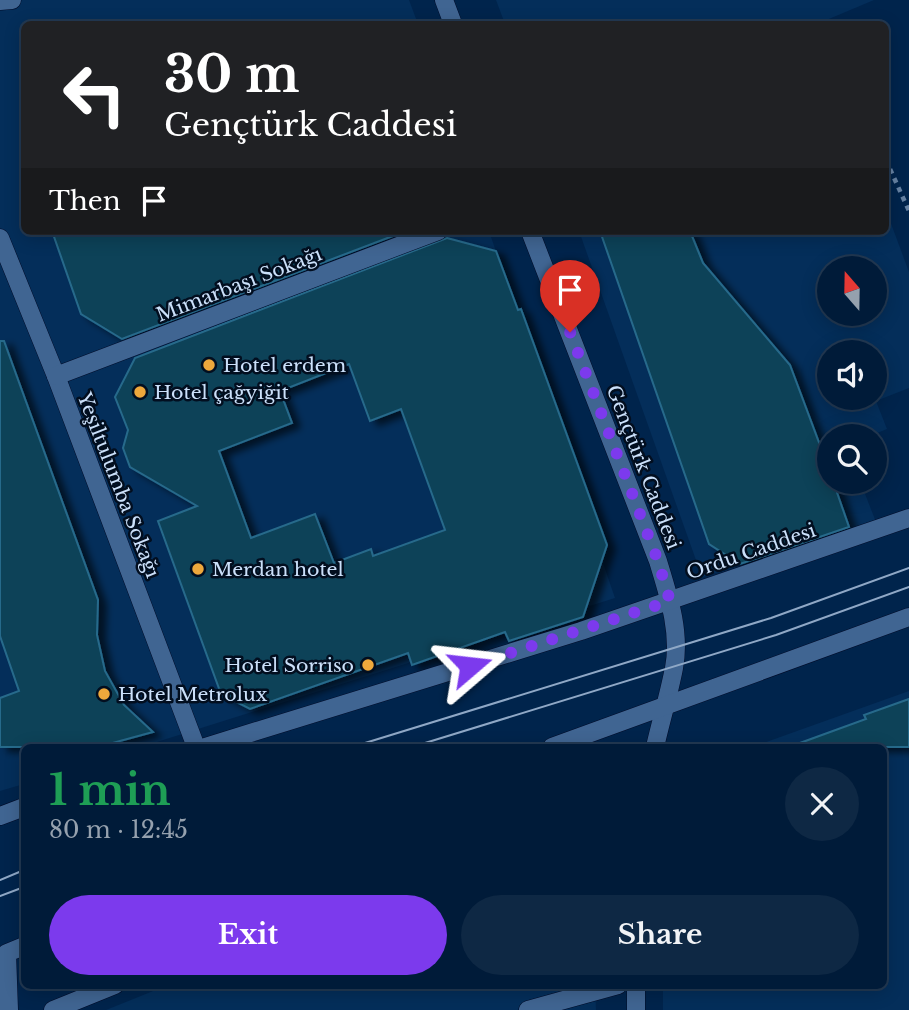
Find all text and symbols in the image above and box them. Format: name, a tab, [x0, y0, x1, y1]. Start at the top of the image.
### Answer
text: 30 m	[164, 44, 299, 105]
icon: left	[49, 49, 140, 140]
text: Gençtürk Caddesi	[164, 105, 457, 145]
icon: arrive	[135, 182, 173, 220]
text: Then	[49, 185, 121, 217]
street label: Mimarbaşı Sokağı	[153, 242, 326, 327]
north arrow	[817, 256, 887, 326]
map controls	[817, 256, 887, 494]
pin	[540, 260, 600, 332]
icon: arrive	[551, 271, 589, 309]
button: sound	[817, 340, 887, 410]
place label: Hotel erdem	[223, 354, 346, 377]
marker: Hotel erdem	[201, 357, 217, 373]
place label: Hotel çağyiğit	[154, 381, 290, 404]
street label: Gençtürk Caddesi	[602, 382, 686, 553]
marker: Hotel çağyiğit	[132, 384, 148, 400]
street label: Yeşiltulumba Sokağı	[72, 388, 165, 581]
button: search	[817, 424, 887, 494]
street label: Ordu Caddesi	[683, 518, 819, 584]
place label: Merdan hotel	[212, 558, 344, 581]
marker: Merdan hotel	[190, 561, 206, 577]
position arrow	[433, 629, 507, 703]
place label: Hotel Sorriso	[224, 654, 354, 677]
marker: Hotel Sorriso	[360, 657, 376, 673]
place label: Hotel Metrolux	[118, 683, 268, 706]
marker: Hotel Metrolux	[96, 686, 112, 702]
text: 1 min	[49, 764, 171, 816]
button: close	[785, 767, 859, 841]
text: 80 m · 12:45	[49, 816, 188, 844]
button: Exit	[49, 895, 447, 975]
button: Share	[461, 895, 859, 975]

